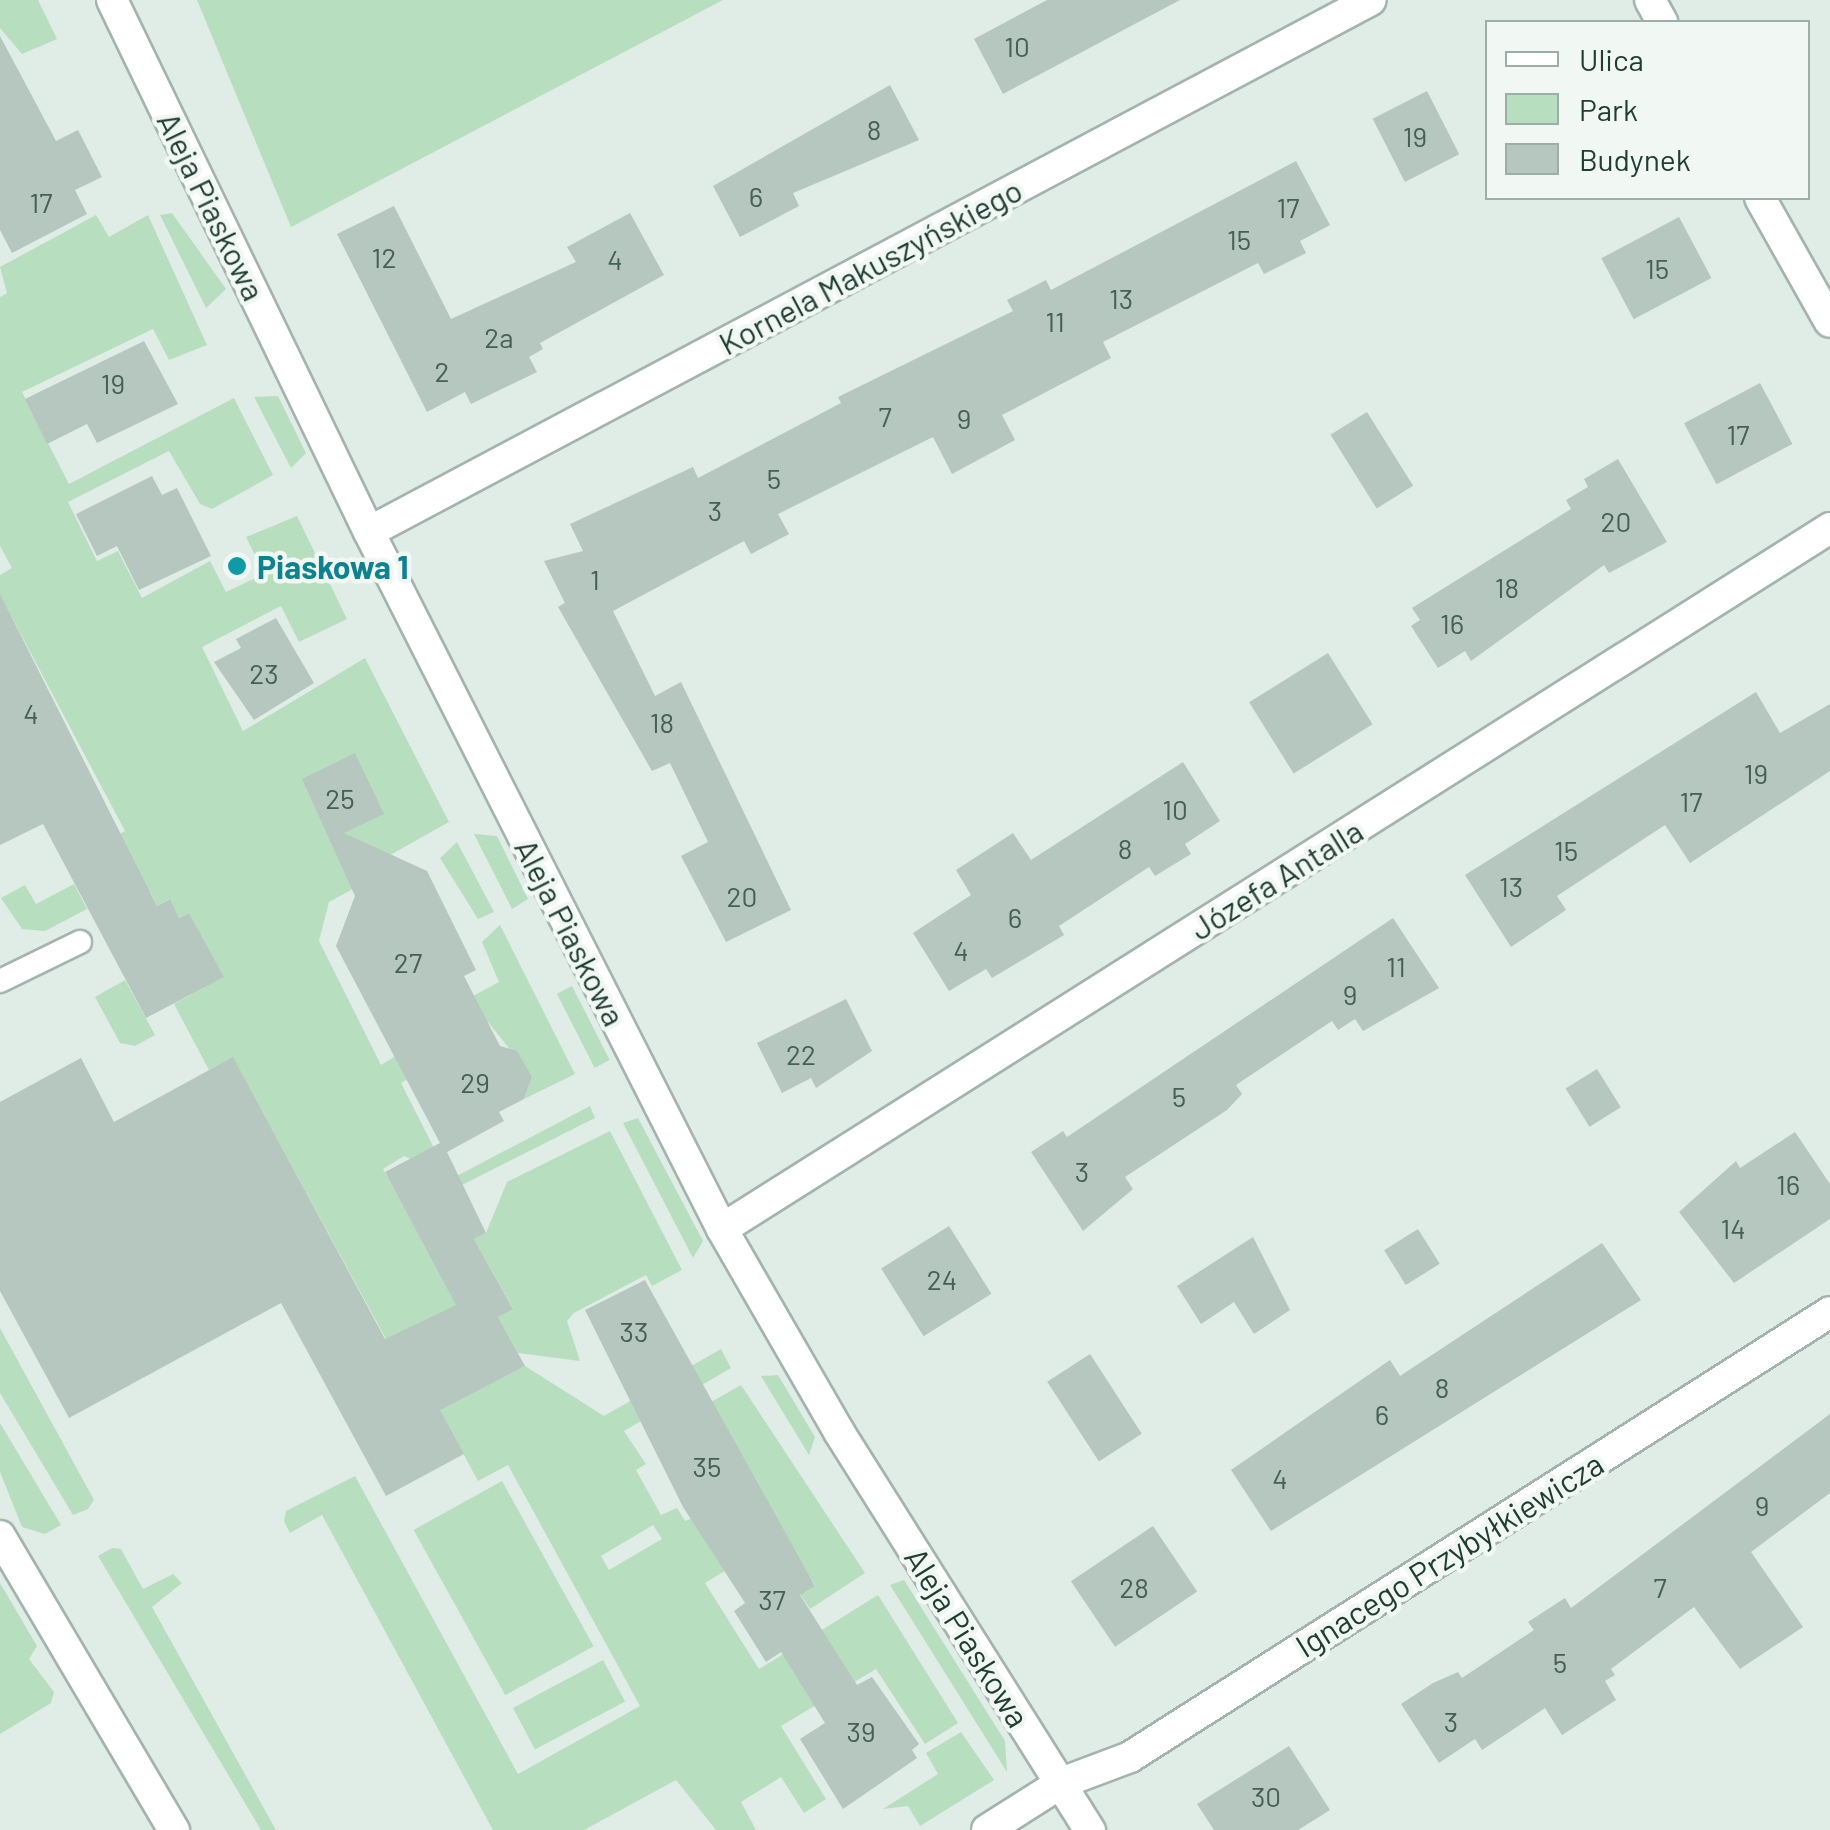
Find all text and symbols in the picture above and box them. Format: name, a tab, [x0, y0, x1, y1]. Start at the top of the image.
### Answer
legend	[1485, 20, 1810, 200]
house number: 10	[1004, 29, 1030, 63]
text: Ulica	[1579, 41, 1644, 77]
text: Park	[1579, 91, 1638, 127]
street label: Aleja Piaskowa	[150, 106, 274, 306]
house number: 8	[867, 112, 881, 146]
house number: 19	[1403, 119, 1427, 153]
text: Budynek	[1579, 141, 1691, 177]
street label: Kornela Makuszyńskiego	[712, 170, 1028, 362]
house number: 6	[749, 179, 763, 213]
house number: 17	[29, 185, 53, 219]
house number: 17	[1276, 190, 1300, 224]
house number: 15	[1227, 222, 1251, 256]
house number: 12	[372, 240, 396, 274]
house number: 4	[607, 242, 623, 276]
house number: 15	[1645, 251, 1669, 285]
house number: 13	[1109, 281, 1133, 315]
house number: 11	[1045, 304, 1065, 338]
house number: 2a	[484, 320, 514, 354]
house number: 2	[434, 354, 450, 388]
house number: 19	[101, 366, 125, 400]
house number: 7	[878, 399, 892, 433]
house number: 9	[957, 401, 971, 435]
house number: 17	[1726, 417, 1750, 451]
house number: 5	[767, 461, 781, 495]
house number: 3	[708, 493, 722, 527]
house number: 20	[1601, 504, 1631, 538]
place label: Piaskowa 1	[257, 547, 409, 585]
marker: Piaskowa 1	[226, 555, 248, 577]
house number: 1	[590, 562, 600, 596]
house number: 18	[1495, 570, 1519, 604]
house number: 16	[1440, 606, 1464, 640]
house number: 23	[249, 656, 279, 690]
house number: 4	[23, 696, 39, 730]
house number: 18	[650, 705, 674, 739]
house number: 19	[1744, 756, 1768, 790]
house number: 25	[325, 781, 355, 815]
house number: 17	[1679, 784, 1703, 818]
house number: 10	[1162, 792, 1188, 826]
street label: Józefa Antalla	[1183, 811, 1369, 947]
house number: 8	[1118, 831, 1132, 865]
street label: Aleja Piaskowa	[507, 832, 635, 1032]
house number: 15	[1554, 833, 1578, 867]
house number: 13	[1499, 869, 1523, 903]
house number: 20	[727, 879, 757, 913]
house number: 6	[1008, 900, 1022, 934]
house number: 4	[953, 933, 969, 967]
house number: 27	[394, 945, 422, 979]
house number: 11	[1386, 949, 1406, 983]
house number: 9	[1343, 977, 1357, 1011]
house number: 22	[786, 1037, 816, 1071]
house number: 29	[460, 1065, 490, 1099]
house number: 5	[1172, 1079, 1186, 1113]
house number: 3	[1075, 1154, 1089, 1188]
house number: 16	[1776, 1167, 1800, 1201]
house number: 14	[1720, 1211, 1746, 1245]
house number: 24	[927, 1262, 957, 1296]
house number: 33	[620, 1314, 648, 1348]
house number: 8	[1435, 1370, 1449, 1404]
house number: 6	[1375, 1397, 1389, 1431]
street label: Ignacego Przybyłkiewicza	[1288, 1444, 1610, 1664]
house number: 35	[693, 1449, 721, 1483]
house number: 4	[1272, 1461, 1288, 1495]
house number: 9	[1755, 1488, 1769, 1522]
street label: Aleja Piaskowa	[898, 1540, 1038, 1734]
house number: 28	[1119, 1570, 1149, 1604]
house number: 7	[1653, 1570, 1667, 1604]
house number: 37	[758, 1582, 786, 1616]
house number: 5	[1553, 1645, 1567, 1679]
house number: 3	[1444, 1704, 1458, 1738]
house number: 39	[846, 1714, 876, 1748]
house number: 30	[1251, 1779, 1281, 1813]

